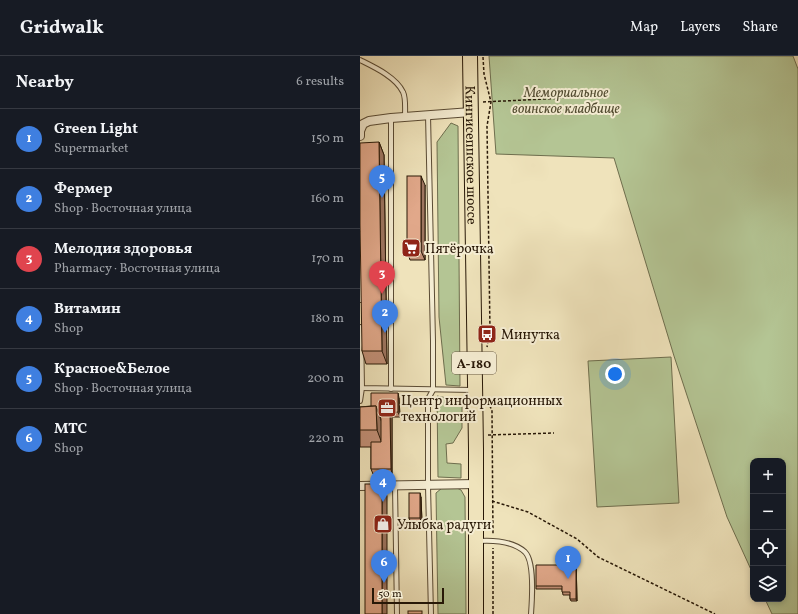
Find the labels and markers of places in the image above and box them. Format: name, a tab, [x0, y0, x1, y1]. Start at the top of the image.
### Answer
pin: 5	[369, 165, 395, 198]
supermarket icon: Пятёрочка	[400, 237, 422, 259]
place label: Пятёрочка	[425, 240, 494, 259]
pin: 3	[369, 261, 395, 294]
pin: 2	[372, 300, 398, 333]
bus stop icon: Минутка	[476, 323, 498, 345]
place label: Минутка	[501, 326, 560, 345]
place label: Центр информационных технологий	[401, 392, 563, 427]
office icon: Центр информационных технологий	[376, 397, 398, 419]
pin: 4	[370, 469, 396, 502]
shop icon: Улыбка радуги	[372, 513, 394, 535]
place label: Улыбка радуги	[397, 516, 492, 535]
pin: 1	[555, 546, 581, 579]
pin: 6	[371, 550, 397, 583]

